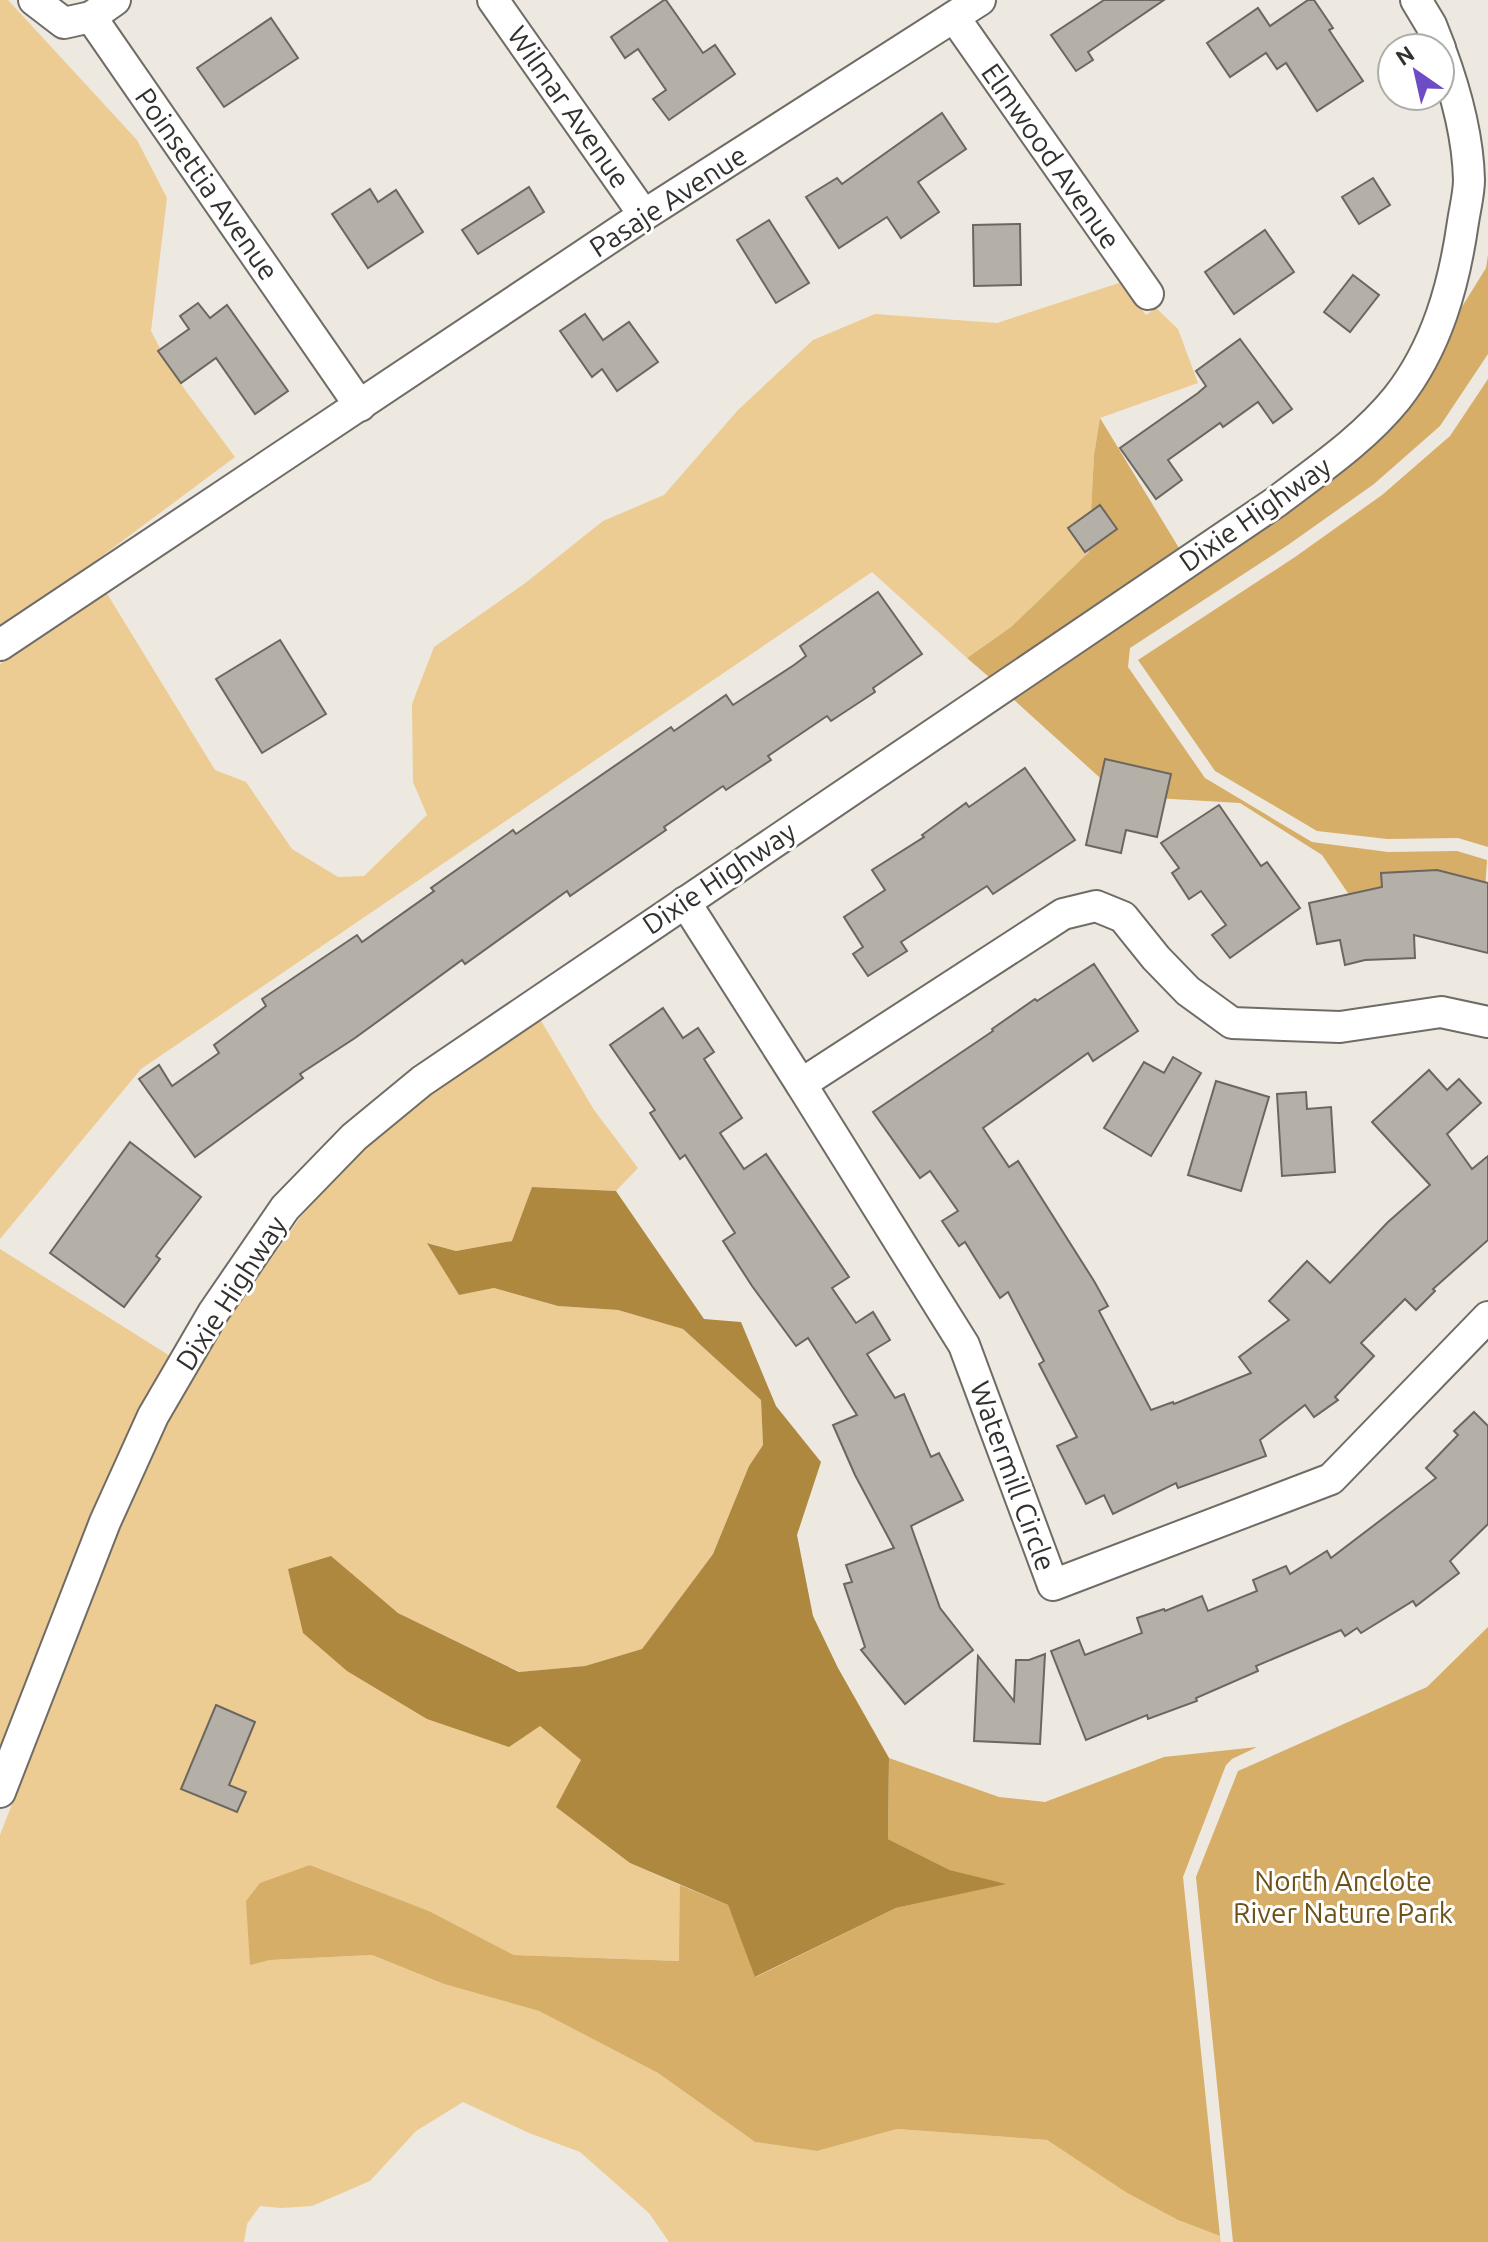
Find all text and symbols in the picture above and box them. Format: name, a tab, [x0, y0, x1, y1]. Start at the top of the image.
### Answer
street label: Wilmar Avenue	[502, 20, 637, 194]
north arrow	[1376, 32, 1456, 112]
text: N	[1391, 40, 1418, 70]
street label: Elmwood Avenue	[976, 57, 1127, 254]
street label: Poinsettia Avenue	[130, 82, 285, 286]
street label: Pasaje Avenue	[584, 138, 752, 263]
street label: Dixie Highway	[1173, 450, 1336, 577]
street label: Dixie Highway	[637, 815, 801, 940]
street label: Dixie Highway	[169, 1210, 292, 1376]
street label: Watermill Circle	[965, 1377, 1062, 1575]
park label: North Anclote River Nature Park	[1233, 1865, 1453, 1928]

